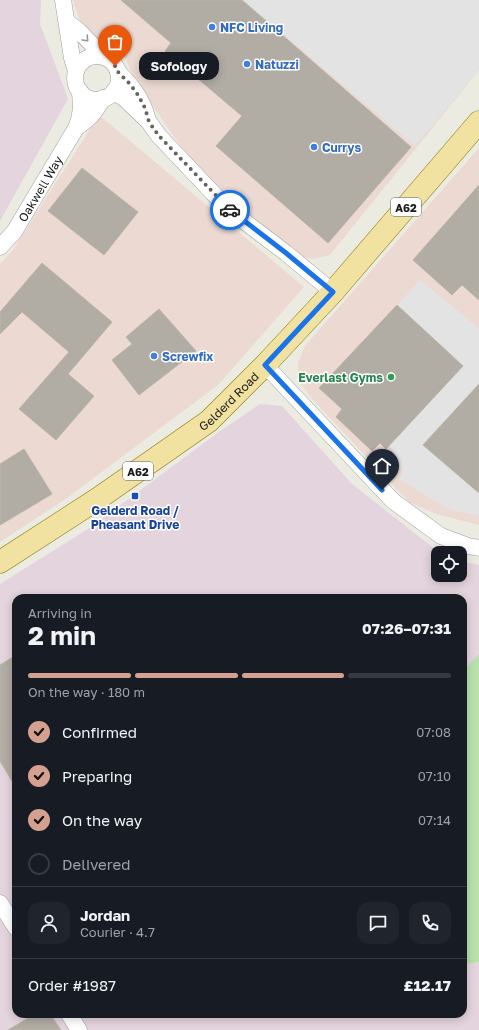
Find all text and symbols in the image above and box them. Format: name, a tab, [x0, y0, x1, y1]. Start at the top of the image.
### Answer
place label: NFC Living	[220, 20, 283, 35]
marker: NFC Living	[207, 22, 217, 32]
pin	[98, 25, 132, 66]
icon: bag	[104, 31, 126, 53]
one-way arrow	[81, 34, 89, 42]
callout: Sofology	[139, 52, 219, 80]
place label: Natuzzi	[255, 57, 299, 72]
text: Sofology	[151, 58, 207, 74]
marker: Natuzzi	[242, 59, 252, 69]
place label: Currys	[322, 140, 361, 155]
marker: Currys	[309, 142, 319, 152]
street label: Oakwell Way	[14, 153, 65, 224]
courier	[210, 190, 250, 230]
road number: A62	[391, 198, 421, 216]
icon: car	[219, 199, 241, 221]
place label: Screwfix	[162, 349, 213, 364]
marker: Screwfix	[149, 351, 159, 361]
street label: Gelderd Road	[196, 368, 262, 434]
place label: Everlast Gyms	[298, 370, 383, 385]
marker: Everlast Gyms	[386, 372, 396, 382]
pin	[365, 449, 399, 490]
icon: home	[371, 455, 393, 477]
road number: A62	[123, 462, 153, 480]
marker: Gelderd Road / Pheasant Drive	[130, 491, 140, 501]
place label: Gelderd Road / Pheasant Drive	[91, 503, 179, 532]
map controls	[431, 546, 467, 582]
button: locate	[431, 546, 467, 582]
text: Arriving in	[28, 605, 92, 621]
text: 07:26–07:31	[362, 619, 451, 637]
text: 2 min	[28, 620, 96, 651]
text: On the way · 180 m	[28, 684, 145, 700]
icon: check	[28, 721, 50, 743]
text: Confirmed	[62, 723, 137, 741]
text: 07:08	[416, 724, 451, 740]
icon: check	[28, 765, 50, 787]
text: Preparing	[62, 767, 132, 785]
text: 07:10	[418, 768, 451, 784]
icon: check	[28, 809, 50, 831]
text: On the way	[62, 811, 142, 829]
text: 07:14	[418, 812, 451, 828]
text: Delivered	[62, 855, 130, 873]
button: person	[28, 902, 70, 944]
button: chat	[357, 902, 399, 944]
button: phone	[409, 902, 451, 944]
text: Jordan	[80, 906, 130, 924]
text: Courier · 4.7	[80, 924, 155, 940]
text: Order #1987	[28, 976, 116, 994]
text: £12.17	[404, 976, 451, 994]

